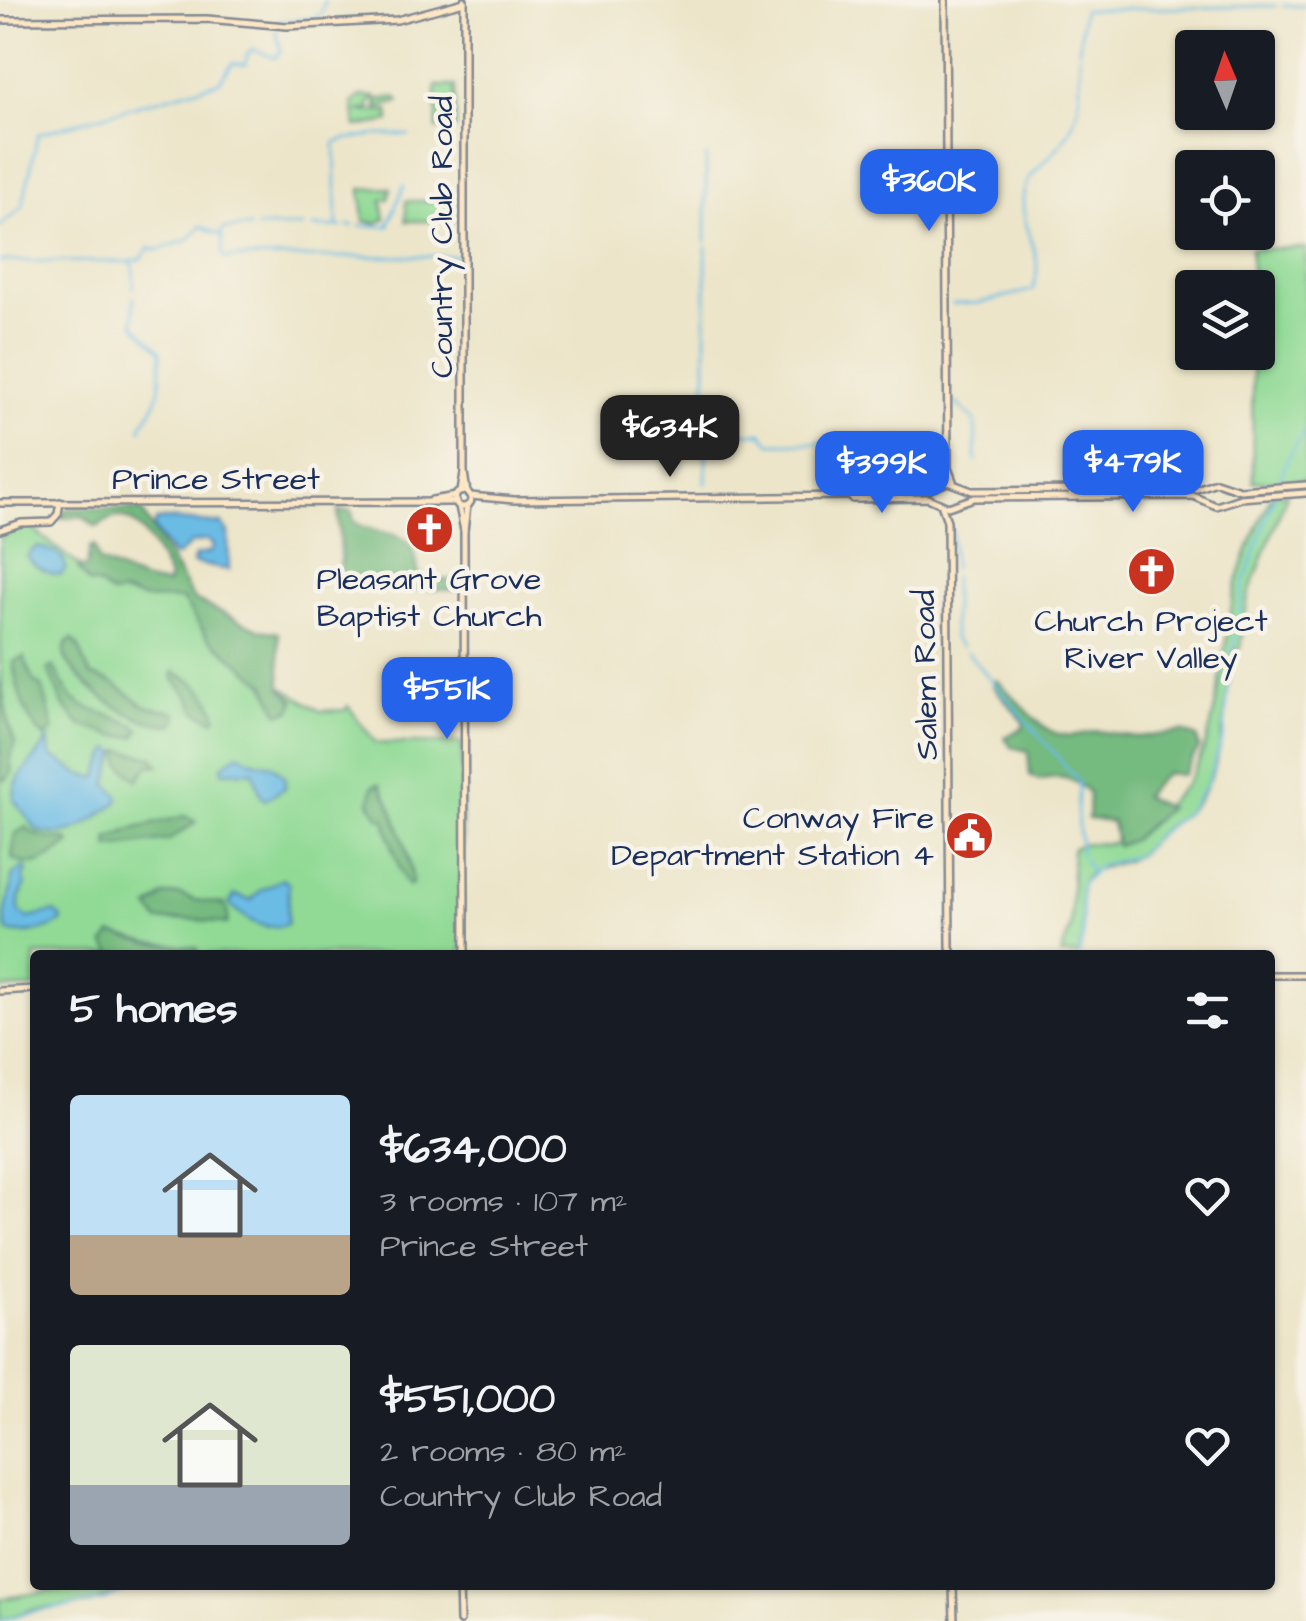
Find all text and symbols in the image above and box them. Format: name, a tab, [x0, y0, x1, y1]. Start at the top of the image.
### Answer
north arrow	[1175, 30, 1275, 130]
map controls	[1175, 30, 1275, 370]
street label: Country Club Road	[420, 96, 465, 378]
pin: $360K	[859, 149, 999, 234]
button: locate	[1175, 150, 1275, 250]
text: $360K	[882, 159, 976, 204]
button: layers	[1175, 270, 1275, 370]
pin: $634K	[600, 395, 740, 480]
text: $634K	[622, 405, 718, 450]
pin: $479K	[1063, 430, 1203, 515]
pin: $399K	[812, 431, 952, 516]
text: $479K	[1085, 440, 1181, 485]
text: $399K	[837, 441, 927, 486]
street label: Prince Street	[112, 457, 320, 502]
church icon: Pleasant Grove Baptist Church	[403, 503, 455, 555]
church icon: Church Project River Valley	[1125, 545, 1177, 597]
place label: Pleasant Grove Baptist Church	[317, 557, 542, 639]
street label: Salem Road	[902, 589, 950, 761]
place label: Church Project River Valley	[1034, 599, 1268, 681]
pin: $551K	[377, 657, 517, 742]
text: $551K	[404, 667, 490, 712]
place label: Conway Fire Department Station 4	[611, 796, 934, 878]
public building icon: Conway Fire Department Station 4	[943, 810, 995, 862]
text: 5 homes	[70, 981, 237, 1039]
icon: filters	[1180, 983, 1235, 1038]
text: $634,000	[380, 1121, 567, 1179]
icon: home	[150, 1135, 270, 1255]
icon: heart	[1180, 1168, 1235, 1223]
text: 3 rooms · 107 m²	[380, 1179, 628, 1224]
text: Prince Street	[380, 1224, 588, 1269]
text: $551,000	[380, 1371, 555, 1429]
icon: home	[150, 1385, 270, 1505]
icon: heart	[1180, 1418, 1235, 1473]
text: 2 rooms · 80 m²	[380, 1429, 627, 1474]
text: Country Club Road	[380, 1474, 662, 1519]

